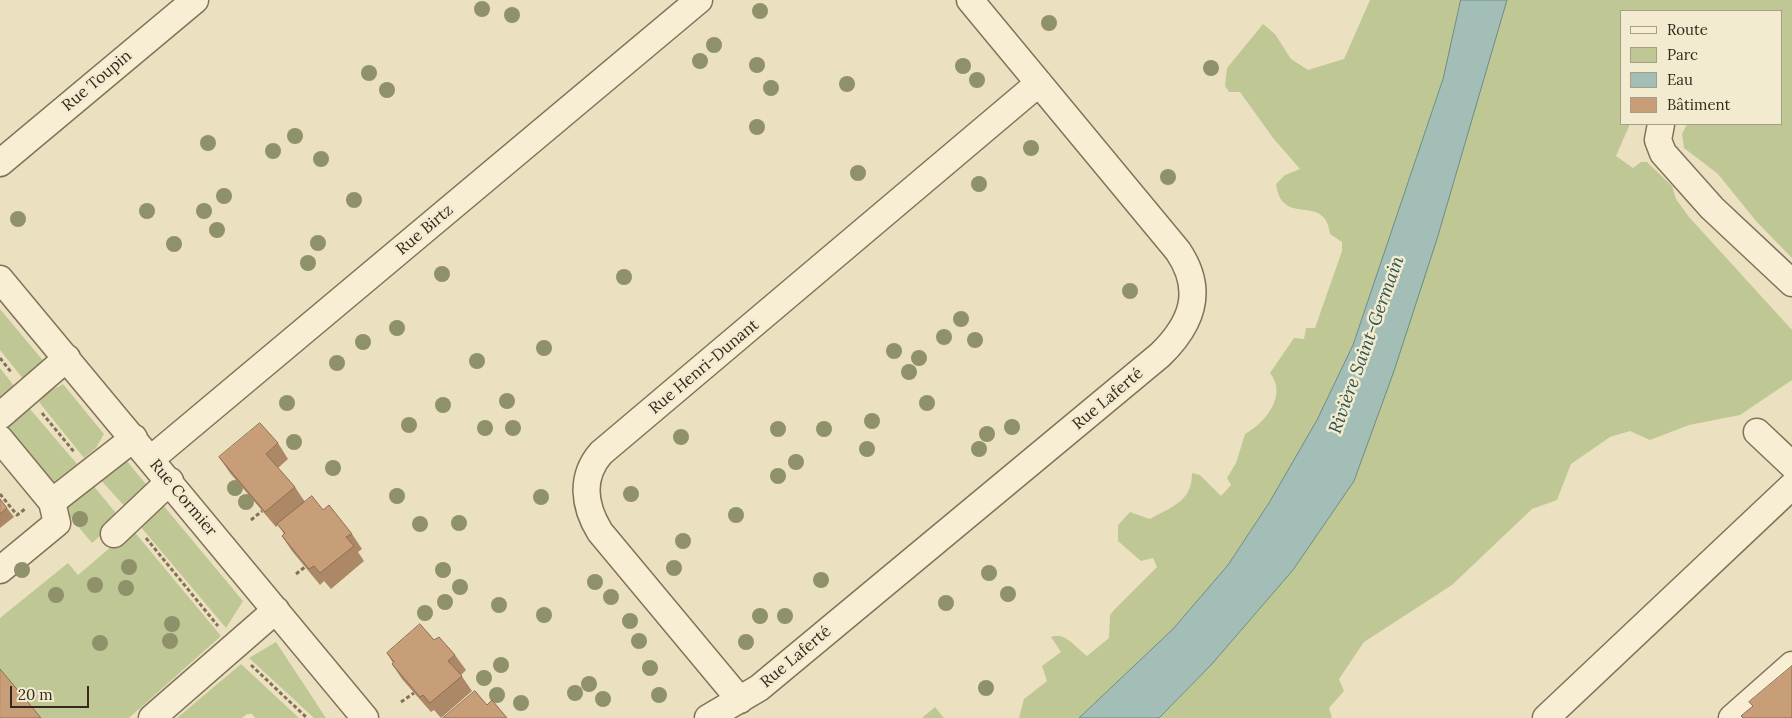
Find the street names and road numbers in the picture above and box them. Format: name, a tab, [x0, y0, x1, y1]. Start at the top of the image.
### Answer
street label: Rue Toupin	[58, 46, 136, 116]
street label: Rue Birtz	[393, 201, 457, 259]
street label: Rue Henri-Dunant	[645, 316, 763, 418]
street label: Rue Laferté	[1069, 364, 1147, 434]
street label: Rue Cormier	[145, 456, 221, 540]
street label: Rue Laferté	[757, 622, 835, 692]

